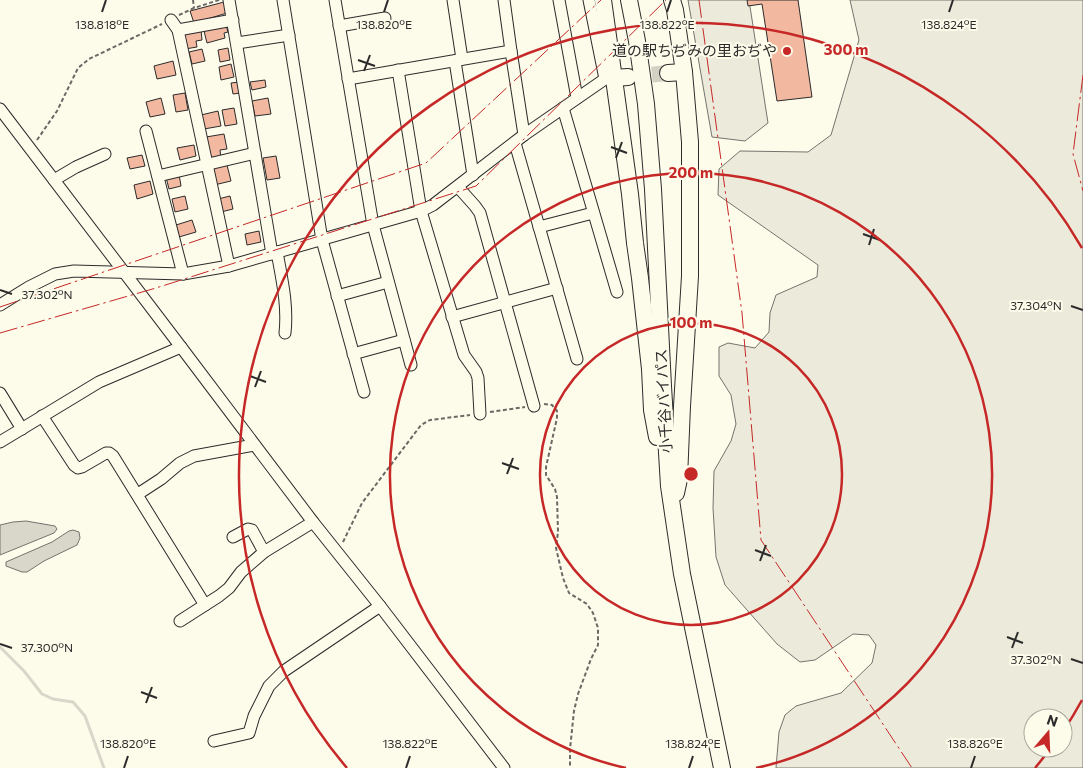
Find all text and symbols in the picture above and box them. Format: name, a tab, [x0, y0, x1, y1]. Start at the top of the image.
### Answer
text: 138.818°E	[75, 17, 129, 31]
text: 138.820°E	[356, 17, 412, 31]
text: 138.822°E	[639, 17, 695, 31]
text: 138.824°E	[921, 17, 977, 31]
text: 300 m	[824, 40, 868, 58]
place label: 道の駅ちぢみの里おぢや	[612, 41, 777, 59]
marker: 道の駅ちぢみの里おぢや	[781, 45, 793, 57]
text: 200 m	[669, 163, 713, 181]
text: 37.302°N	[21, 287, 73, 301]
text: 37.304°N	[1010, 298, 1062, 312]
text: 100 m	[670, 313, 712, 331]
street label: 小千谷バイパス	[651, 348, 675, 454]
centre of rings	[682, 465, 700, 483]
text: 37.300°N	[21, 640, 73, 654]
text: 37.302°N	[1010, 652, 1062, 666]
north arrow	[1023, 708, 1073, 758]
text: N	[1045, 710, 1060, 730]
text: 138.820°E	[100, 736, 156, 750]
text: 138.822°E	[382, 736, 438, 750]
text: 138.824°E	[665, 736, 721, 750]
text: 138.826°E	[947, 736, 1003, 750]

